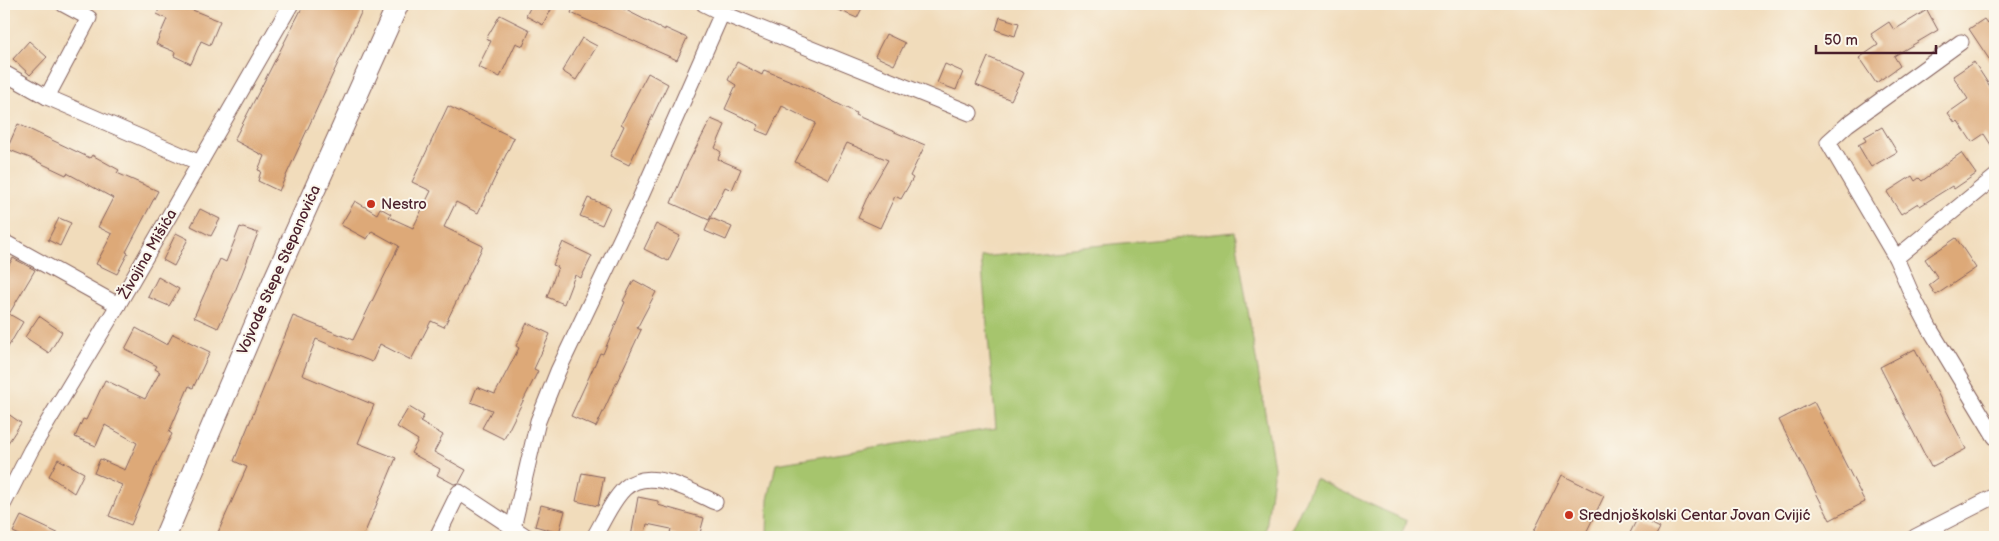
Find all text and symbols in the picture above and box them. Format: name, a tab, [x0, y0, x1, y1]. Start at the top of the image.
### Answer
scale bar	[1816, 22, 1936, 54]
text: 50 m	[1824, 31, 1858, 50]
street label: Vojvode Stepe Stepanovića	[233, 182, 325, 358]
place label: Nestro	[381, 195, 427, 214]
marker: Nestro	[365, 198, 377, 210]
street label: Živojina Mišića	[114, 206, 181, 303]
place label: Srednjoškolski Centar Jovan Cvijić	[1579, 506, 1811, 525]
marker: Srednjoškolski Centar Jovan Cvijić	[1563, 509, 1575, 521]

